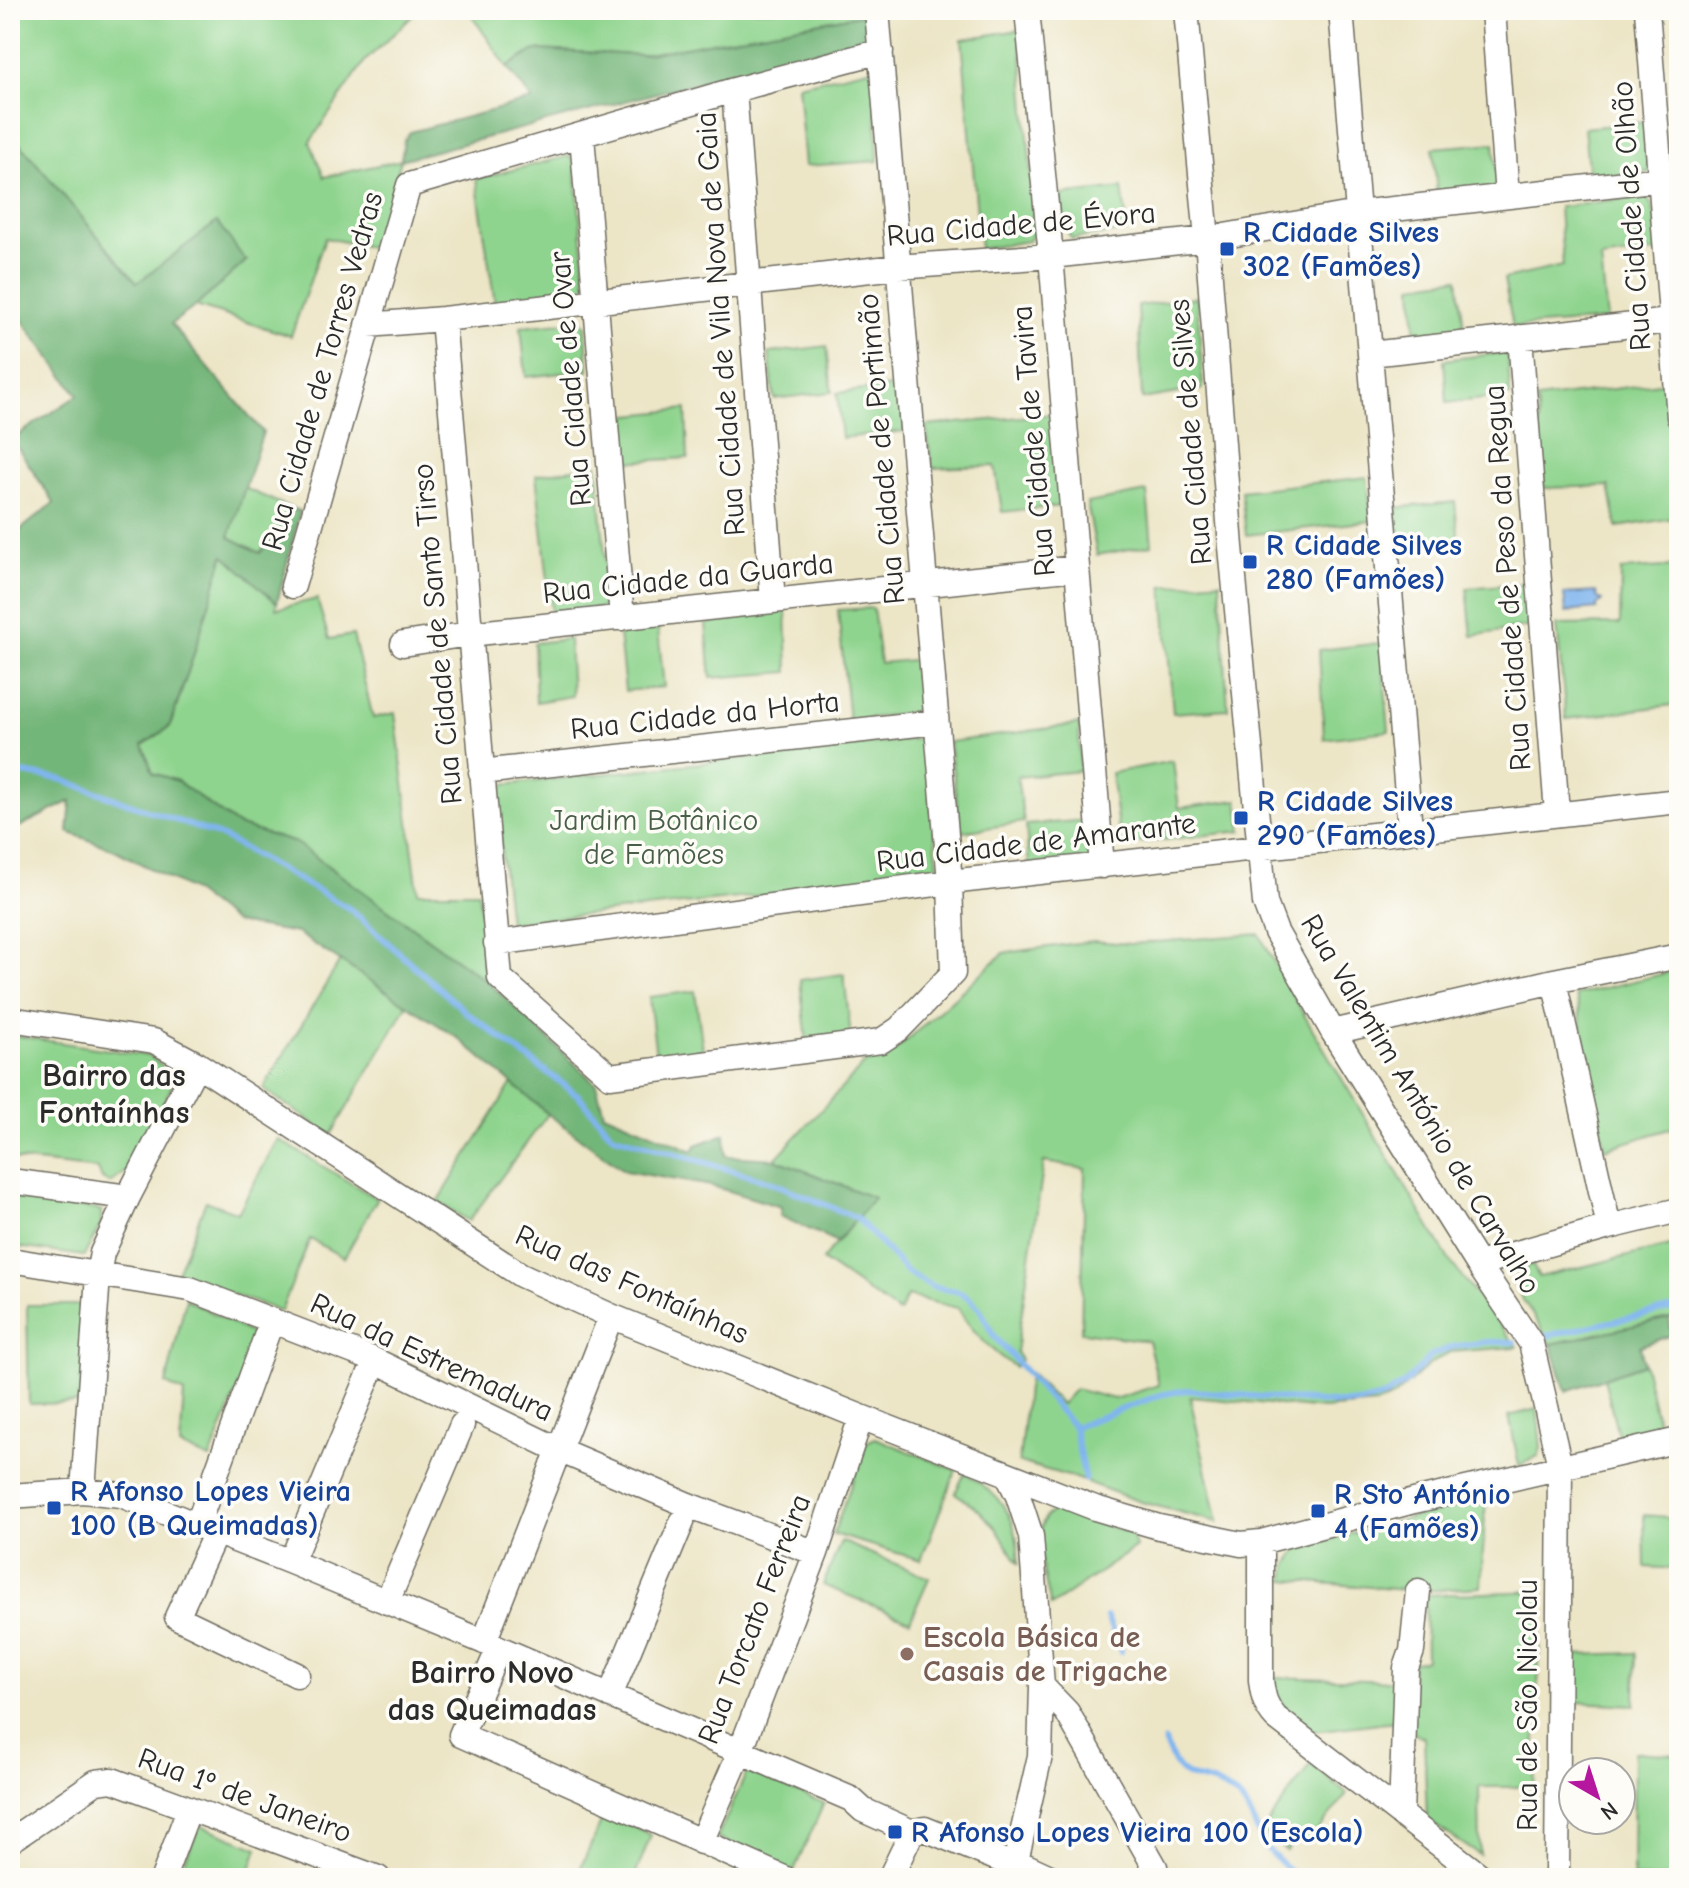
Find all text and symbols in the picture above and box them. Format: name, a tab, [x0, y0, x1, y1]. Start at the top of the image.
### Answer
street label: Rua Cidade de Olhão	[1605, 80, 1658, 352]
street label: Rua Cidade de Vila Nova de Gaia	[688, 111, 753, 537]
street label: Rua Cidade de Torres Vedras	[254, 188, 390, 554]
street label: Rua Cidade de Évora	[885, 195, 1157, 254]
place label: R Cidade Silves 302 (Famões)	[1243, 215, 1439, 284]
marker: R Cidade Silves 302 (Famões)	[1218, 240, 1236, 258]
street label: Rua Cidade de Ovar	[542, 250, 599, 508]
street label: Rua Cidade de Portimão	[850, 292, 913, 606]
street label: Rua Cidade de Silves	[1161, 298, 1220, 566]
street label: Rua Cidade de Tavira	[1004, 304, 1063, 578]
street label: Rua Cidade de Peso da Regua	[1477, 384, 1538, 772]
street label: Rua Cidade de Santo Tirso	[405, 462, 470, 806]
place label: R Cidade Silves 280 (Famões)	[1266, 528, 1462, 597]
street label: Rua Cidade da Guarda	[541, 546, 835, 611]
marker: R Cidade Silves 280 (Famões)	[1241, 553, 1259, 571]
street label: Rua Cidade da Horta	[569, 684, 841, 747]
place label: R Cidade Silves 290 (Famões)	[1257, 784, 1453, 853]
park label: Jardim Botânico de Famões	[550, 803, 758, 872]
street label: Rua Cidade de Amarante	[875, 806, 1198, 879]
marker: R Cidade Silves 290 (Famões)	[1232, 809, 1250, 827]
street label: Rua Valentim António de Carvalho	[1293, 908, 1548, 1300]
district label: Bairro das Fontaínhas	[39, 1057, 189, 1131]
street label: Rua das Fontaínhas	[510, 1217, 754, 1352]
street label: Rua da Estremadura	[305, 1286, 559, 1429]
place label: R Afonso Lopes Vieira 100 (B Queimadas)	[70, 1474, 351, 1543]
place label: R Sto António 4 (Famões)	[1334, 1477, 1510, 1546]
street label: Rua Torcato Ferreira	[691, 1489, 818, 1749]
marker: R Afonso Lopes Vieira 100 (B Queimadas)	[45, 1499, 63, 1517]
marker: R Sto António 4 (Famões)	[1309, 1502, 1327, 1520]
street label: Rua de São Nicolau	[1510, 1579, 1545, 1831]
place label: Escola Básica de Casais de Trigache	[923, 1620, 1168, 1689]
marker: Escola Básica de Casais de Trigache	[898, 1645, 916, 1663]
district label: Bairro Novo das Queimadas	[388, 1654, 596, 1728]
street label: Rua 1º de Janeiro	[133, 1741, 356, 1850]
north arrow	[1557, 1756, 1637, 1836]
text: N	[1595, 1796, 1623, 1825]
place label: R Afonso Lopes Vieira 100 (Escola)	[911, 1815, 1363, 1850]
marker: R Afonso Lopes Vieira 100 (Escola)	[886, 1823, 904, 1841]

